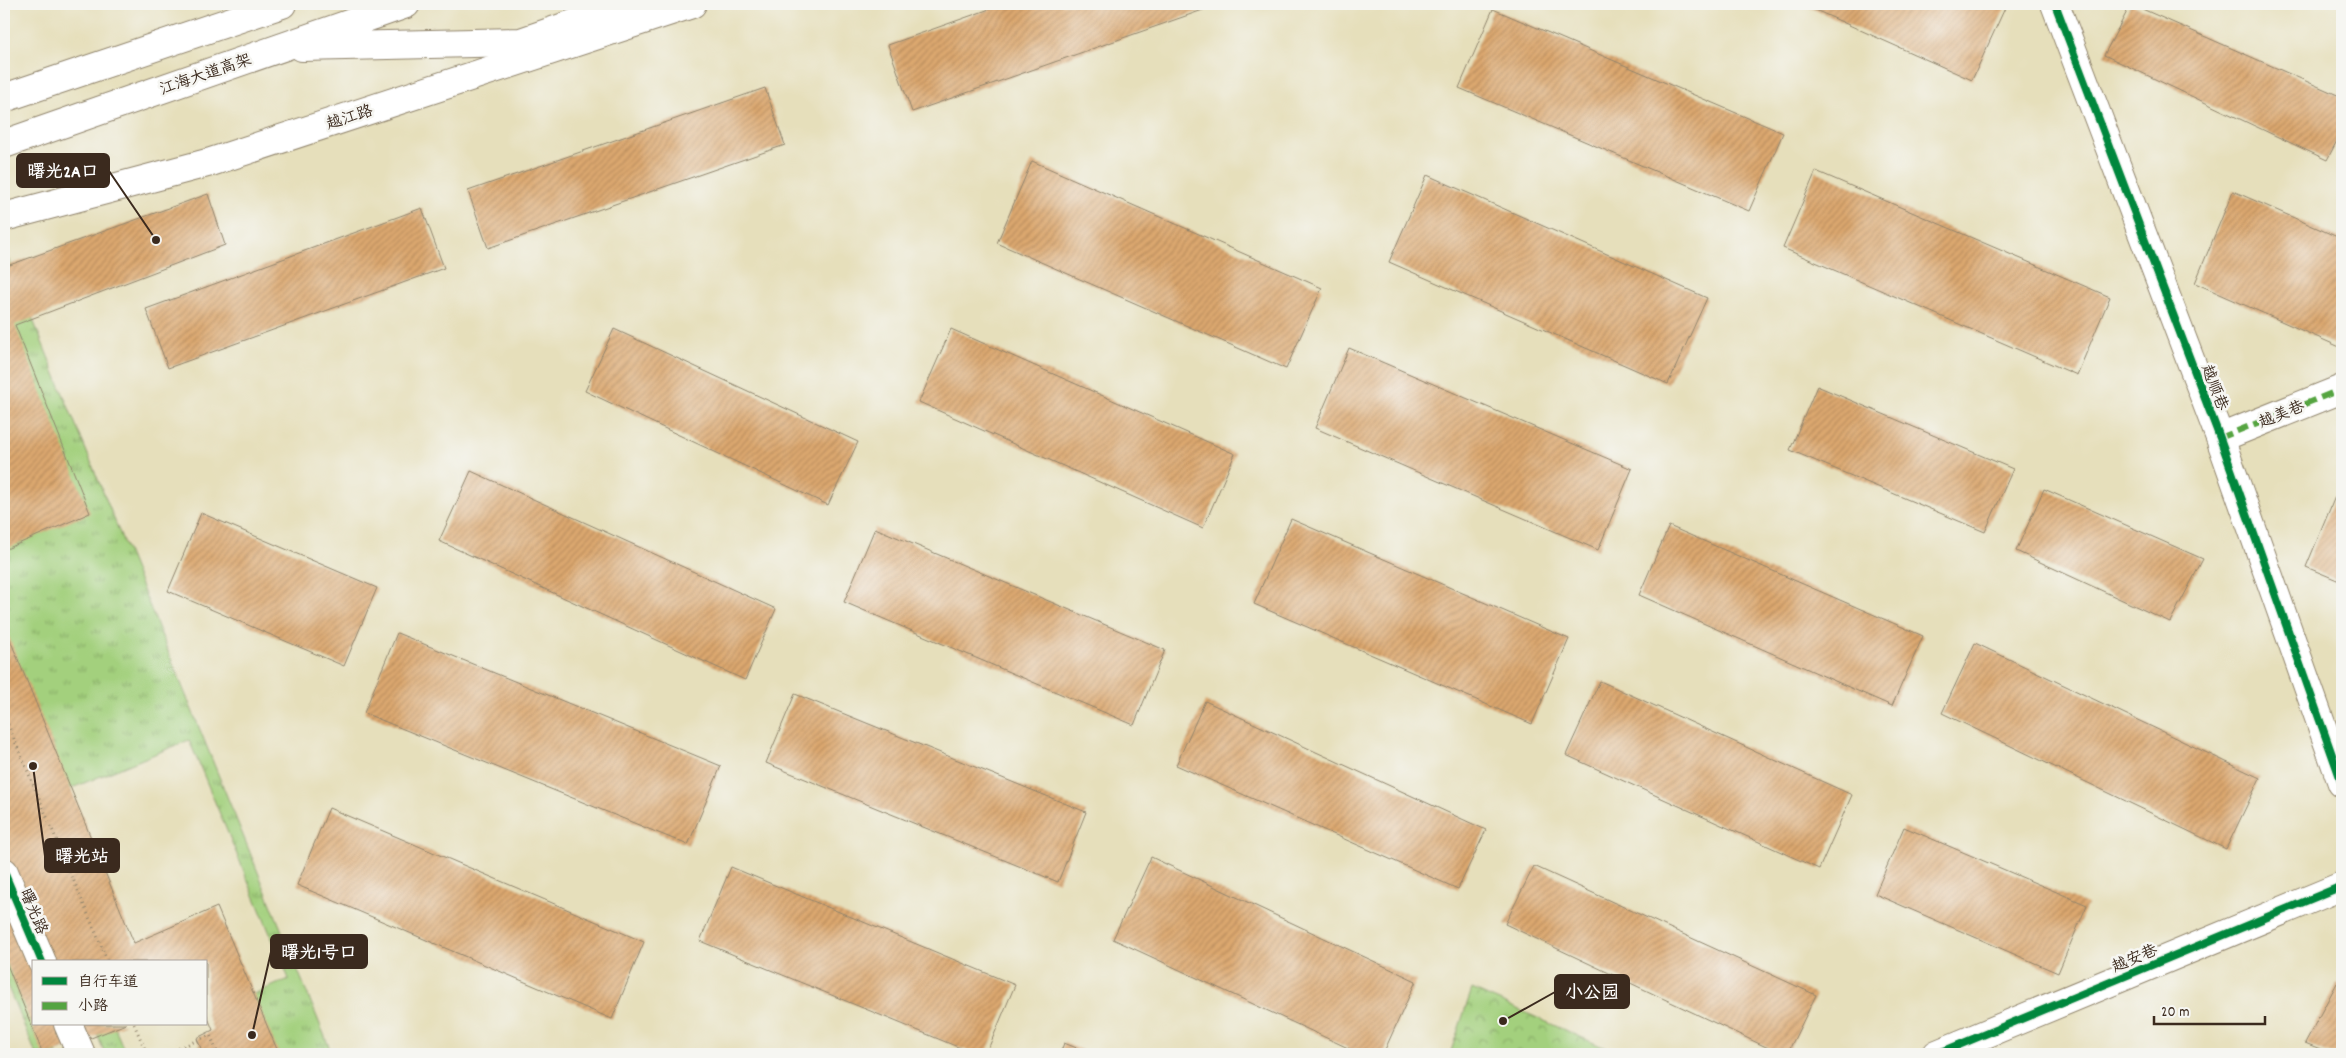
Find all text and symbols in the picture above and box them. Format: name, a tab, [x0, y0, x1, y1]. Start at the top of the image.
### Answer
street label: 江海大道高架	[157, 49, 255, 102]
street label: 越江路	[323, 100, 376, 137]
callout: 曙光2A口	[17, 154, 109, 187]
text: 曙光2A口	[27, 161, 99, 186]
street label: 越顺巷	[2194, 361, 2233, 414]
street label: 越美巷	[2255, 396, 2309, 435]
callout: 曙光站	[45, 839, 119, 872]
text: 曙光站	[55, 846, 109, 871]
street label: 曙光路	[13, 885, 53, 939]
callout: 曙光1号口	[271, 935, 367, 968]
street label: 越安巷	[2108, 939, 2162, 979]
text: 曙光1号口	[281, 942, 357, 967]
legend	[32, 960, 208, 1026]
text: 自行车道	[78, 972, 138, 994]
callout: 小公园	[1555, 975, 1629, 1008]
text: 小公园	[1565, 982, 1619, 1007]
scale bar	[2154, 993, 2265, 1025]
text: 小路	[78, 996, 108, 1018]
text: 20 m	[2161, 1002, 2189, 1024]

